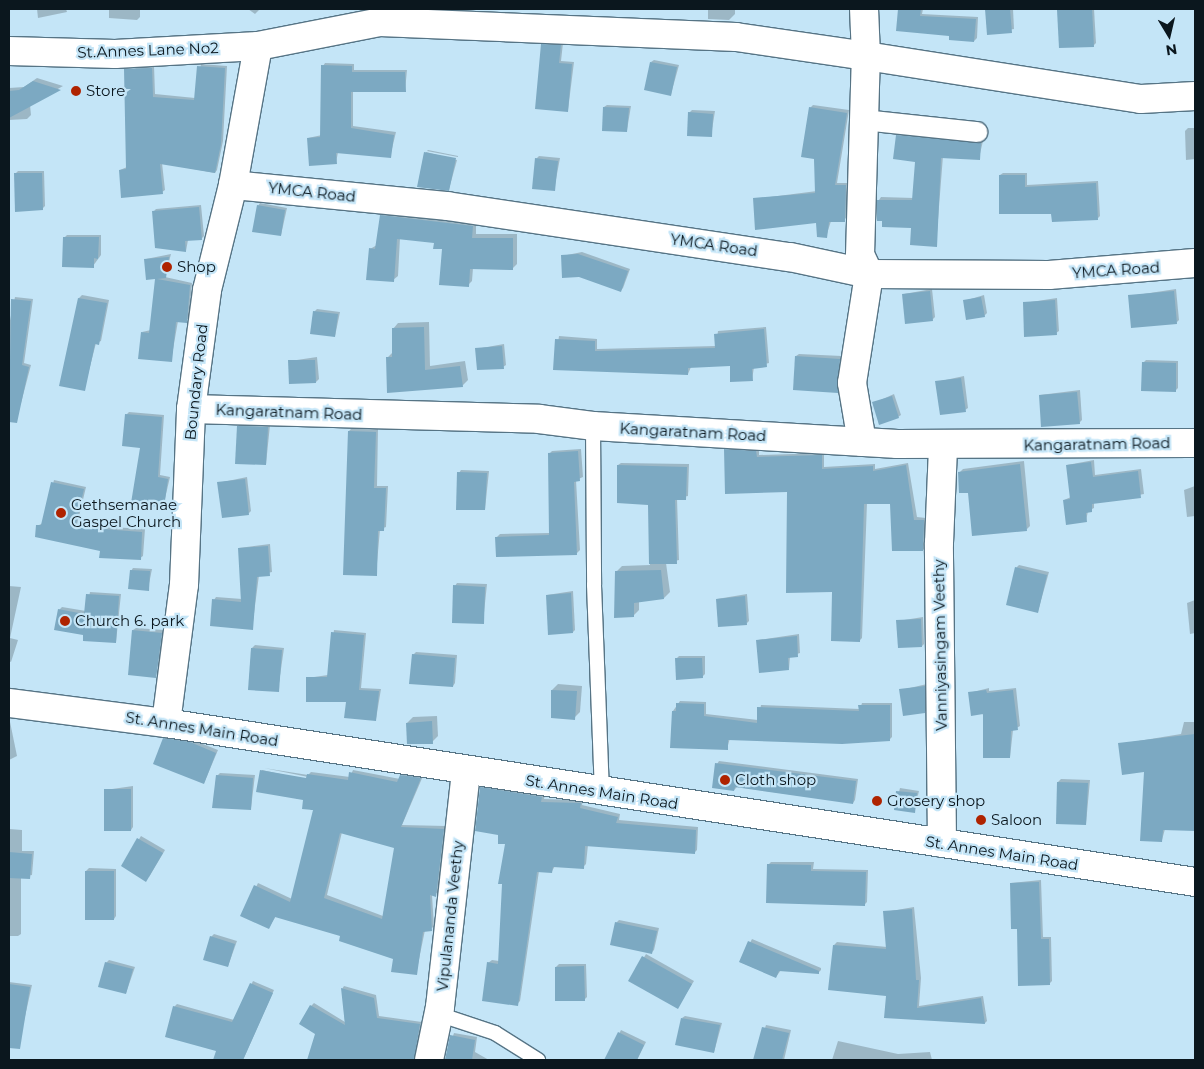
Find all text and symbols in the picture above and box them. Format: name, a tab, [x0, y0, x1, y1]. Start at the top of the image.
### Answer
north arrow	[1144, 10, 1194, 60]
street label: St.Annes Lane No2	[77, 39, 219, 61]
text: N	[1164, 40, 1178, 60]
place label: Store	[86, 82, 125, 100]
marker: Store	[70, 85, 82, 97]
street label: YMCA Road	[267, 178, 357, 206]
street label: YMCA Road	[669, 230, 759, 260]
place label: Shop	[177, 258, 216, 276]
street label: YMCA Road	[1072, 258, 1160, 282]
marker: Shop	[161, 261, 173, 273]
street label: Boundary Road	[181, 323, 211, 441]
street label: Kangaratnam Road	[215, 400, 363, 424]
street label: Kangaratnam Road	[619, 419, 767, 445]
street label: Kangaratnam Road	[1023, 434, 1171, 454]
place label: Gethsemanae Gaspel Church	[71, 495, 181, 530]
marker: Gethsemanae Gaspel Church	[55, 507, 67, 519]
street label: Vanniyasingam Veethy	[930, 559, 950, 731]
place label: Church 6. park	[75, 612, 184, 630]
marker: Church 6. park	[59, 615, 71, 627]
street label: St. Annes Main Road	[124, 708, 280, 750]
street label: St. Annes Main Road	[524, 771, 680, 813]
place label: Cloth shop	[735, 771, 816, 789]
marker: Cloth shop	[719, 774, 731, 786]
place label: Grosery shop	[887, 792, 985, 810]
marker: Grosery shop	[871, 795, 883, 807]
place label: Saloon	[991, 811, 1042, 829]
marker: Saloon	[975, 814, 987, 826]
street label: St. Annes Main Road	[924, 832, 1080, 874]
street label: Vipulananda Veethy	[433, 840, 467, 992]

